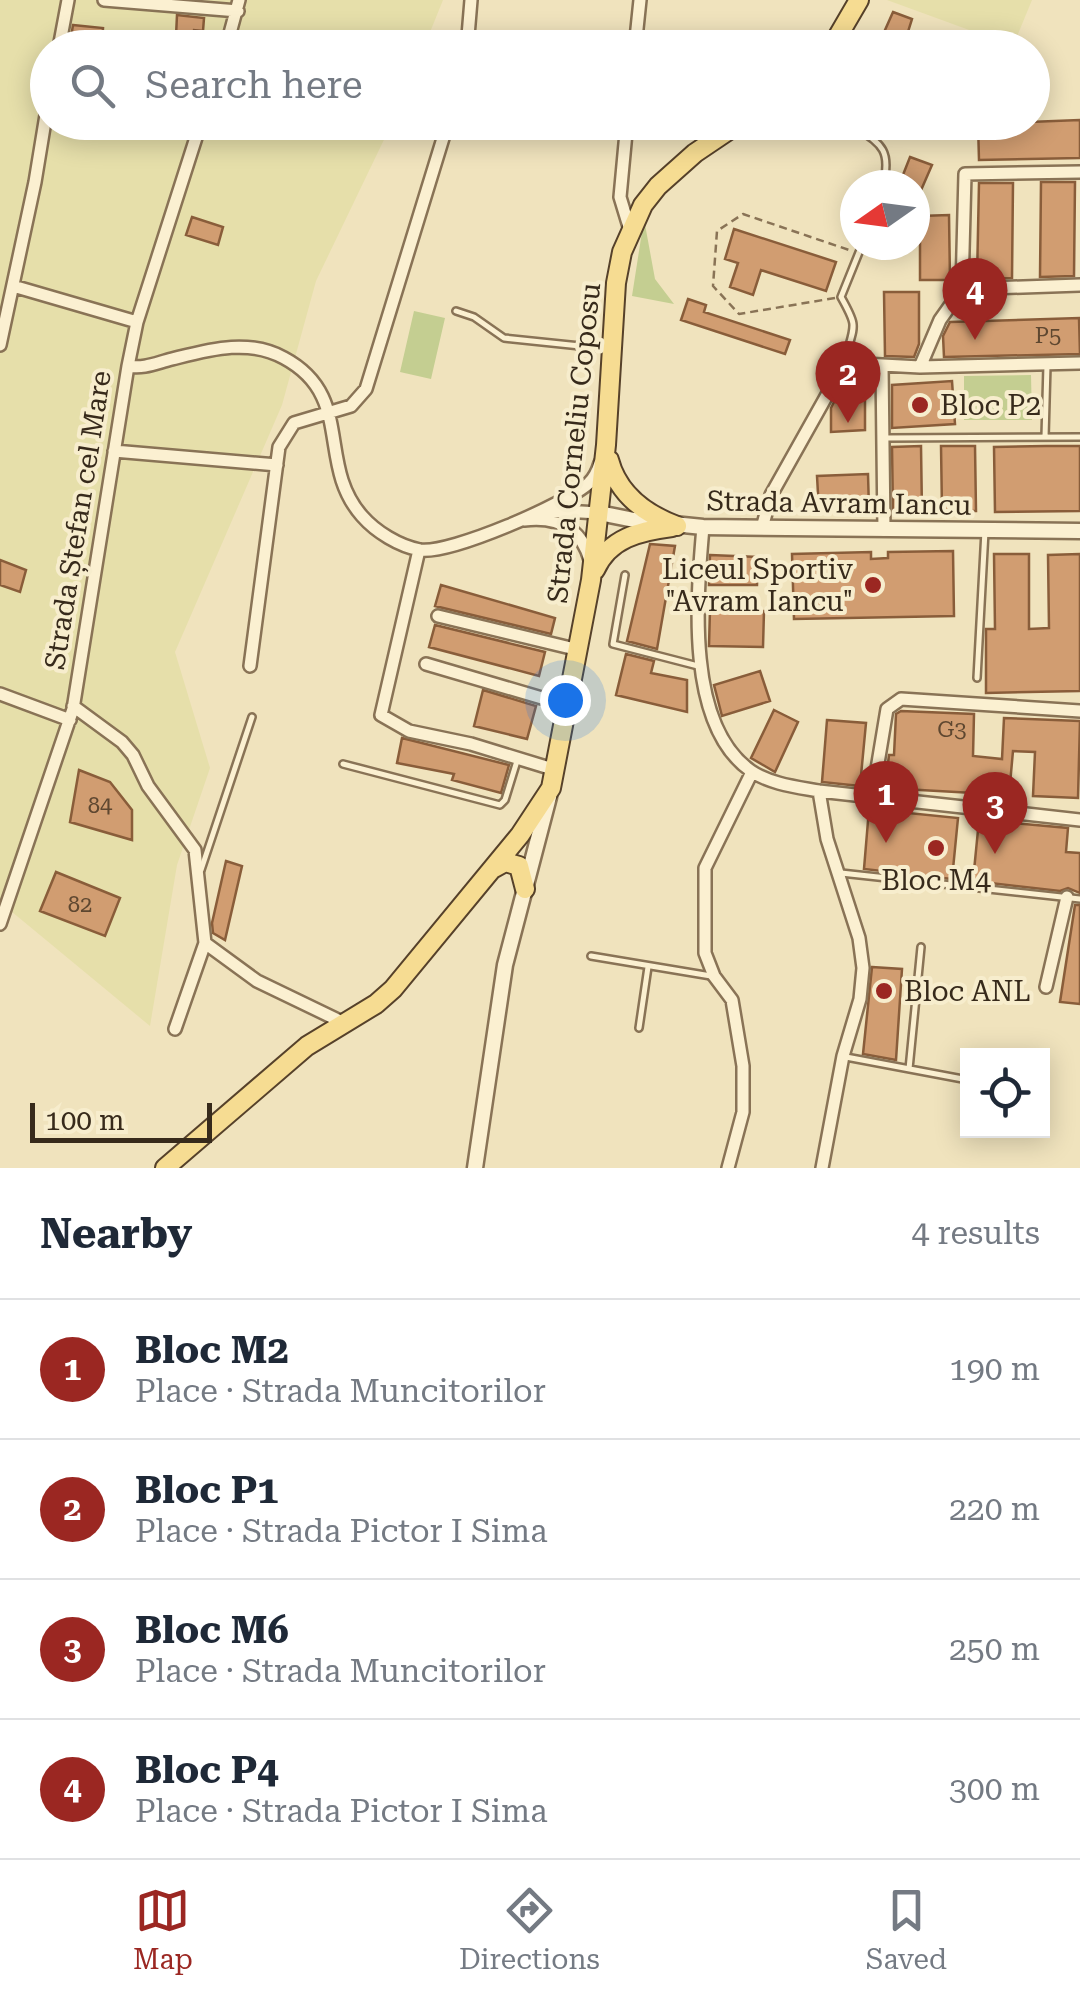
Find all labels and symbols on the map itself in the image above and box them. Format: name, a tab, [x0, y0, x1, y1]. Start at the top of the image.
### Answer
north arrow	[840, 170, 930, 260]
pin: 4	[942, 258, 1008, 340]
street label: Strada Corneliu Coposu	[541, 281, 607, 605]
house number: P5	[1035, 323, 1061, 348]
pin: 2	[816, 340, 880, 423]
street label: Strada Ștefan cel Mare	[38, 368, 120, 672]
place label: Bloc P2	[940, 389, 1041, 422]
marker: Bloc P2	[909, 394, 931, 416]
street label: Strada Avram Iancu	[706, 484, 972, 522]
place label: Liceul Sportiv "Avram Iancu"	[662, 553, 854, 618]
marker: Liceul Sportiv "Avram Iancu"	[862, 574, 884, 596]
your location	[540, 675, 591, 726]
house number: G3	[937, 717, 967, 742]
pin: 1	[854, 760, 918, 843]
pin: 3	[962, 772, 1028, 854]
house number: 84	[88, 793, 113, 818]
marker: Bloc M4	[925, 837, 947, 859]
place label: Bloc M4	[881, 864, 991, 897]
house number: 82	[68, 892, 92, 917]
place label: Bloc ANL	[904, 975, 1031, 1008]
marker: Bloc ANL	[873, 980, 895, 1002]
scale bar	[30, 1098, 212, 1142]

